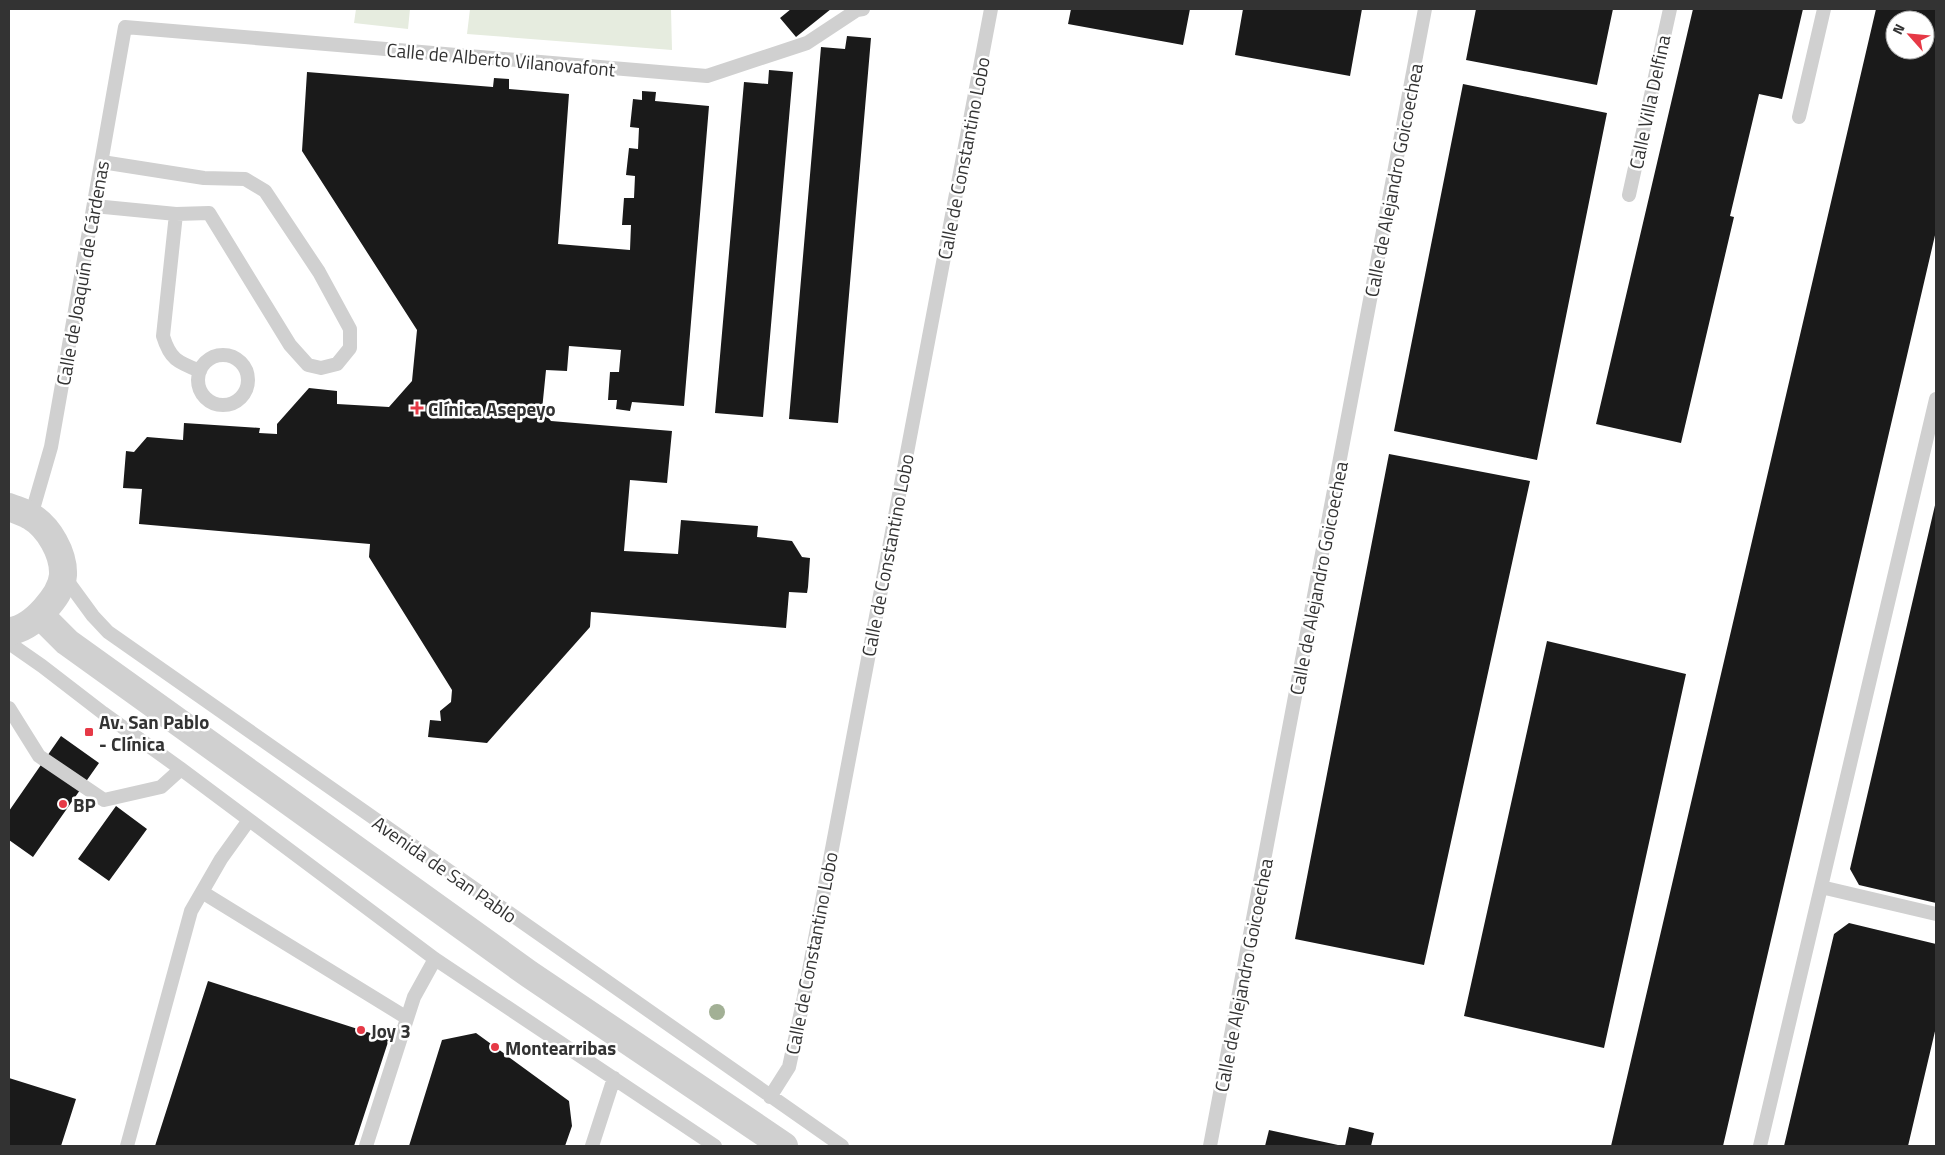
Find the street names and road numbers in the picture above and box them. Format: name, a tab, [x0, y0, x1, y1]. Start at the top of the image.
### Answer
street label: Calle Villa Delfina	[1621, 32, 1677, 172]
street label: Calle de Alberto Vilanovafont	[385, 35, 617, 83]
street label: Calle de Constantino Lobo	[929, 54, 997, 262]
street label: Calle de Alejandro Goicoechea	[1356, 60, 1430, 299]
street label: Calle de Joaquín de Cárdenas	[48, 158, 116, 388]
street label: Calle de Constantino Lobo	[853, 451, 921, 659]
street label: Calle de Alejandro Goicoechea	[1281, 458, 1355, 697]
street label: Avenida de San Pablo	[367, 808, 523, 930]
street label: Calle de Constantino Lobo	[777, 849, 845, 1057]
street label: Calle de Alejandro Goicoechea	[1206, 855, 1280, 1094]

